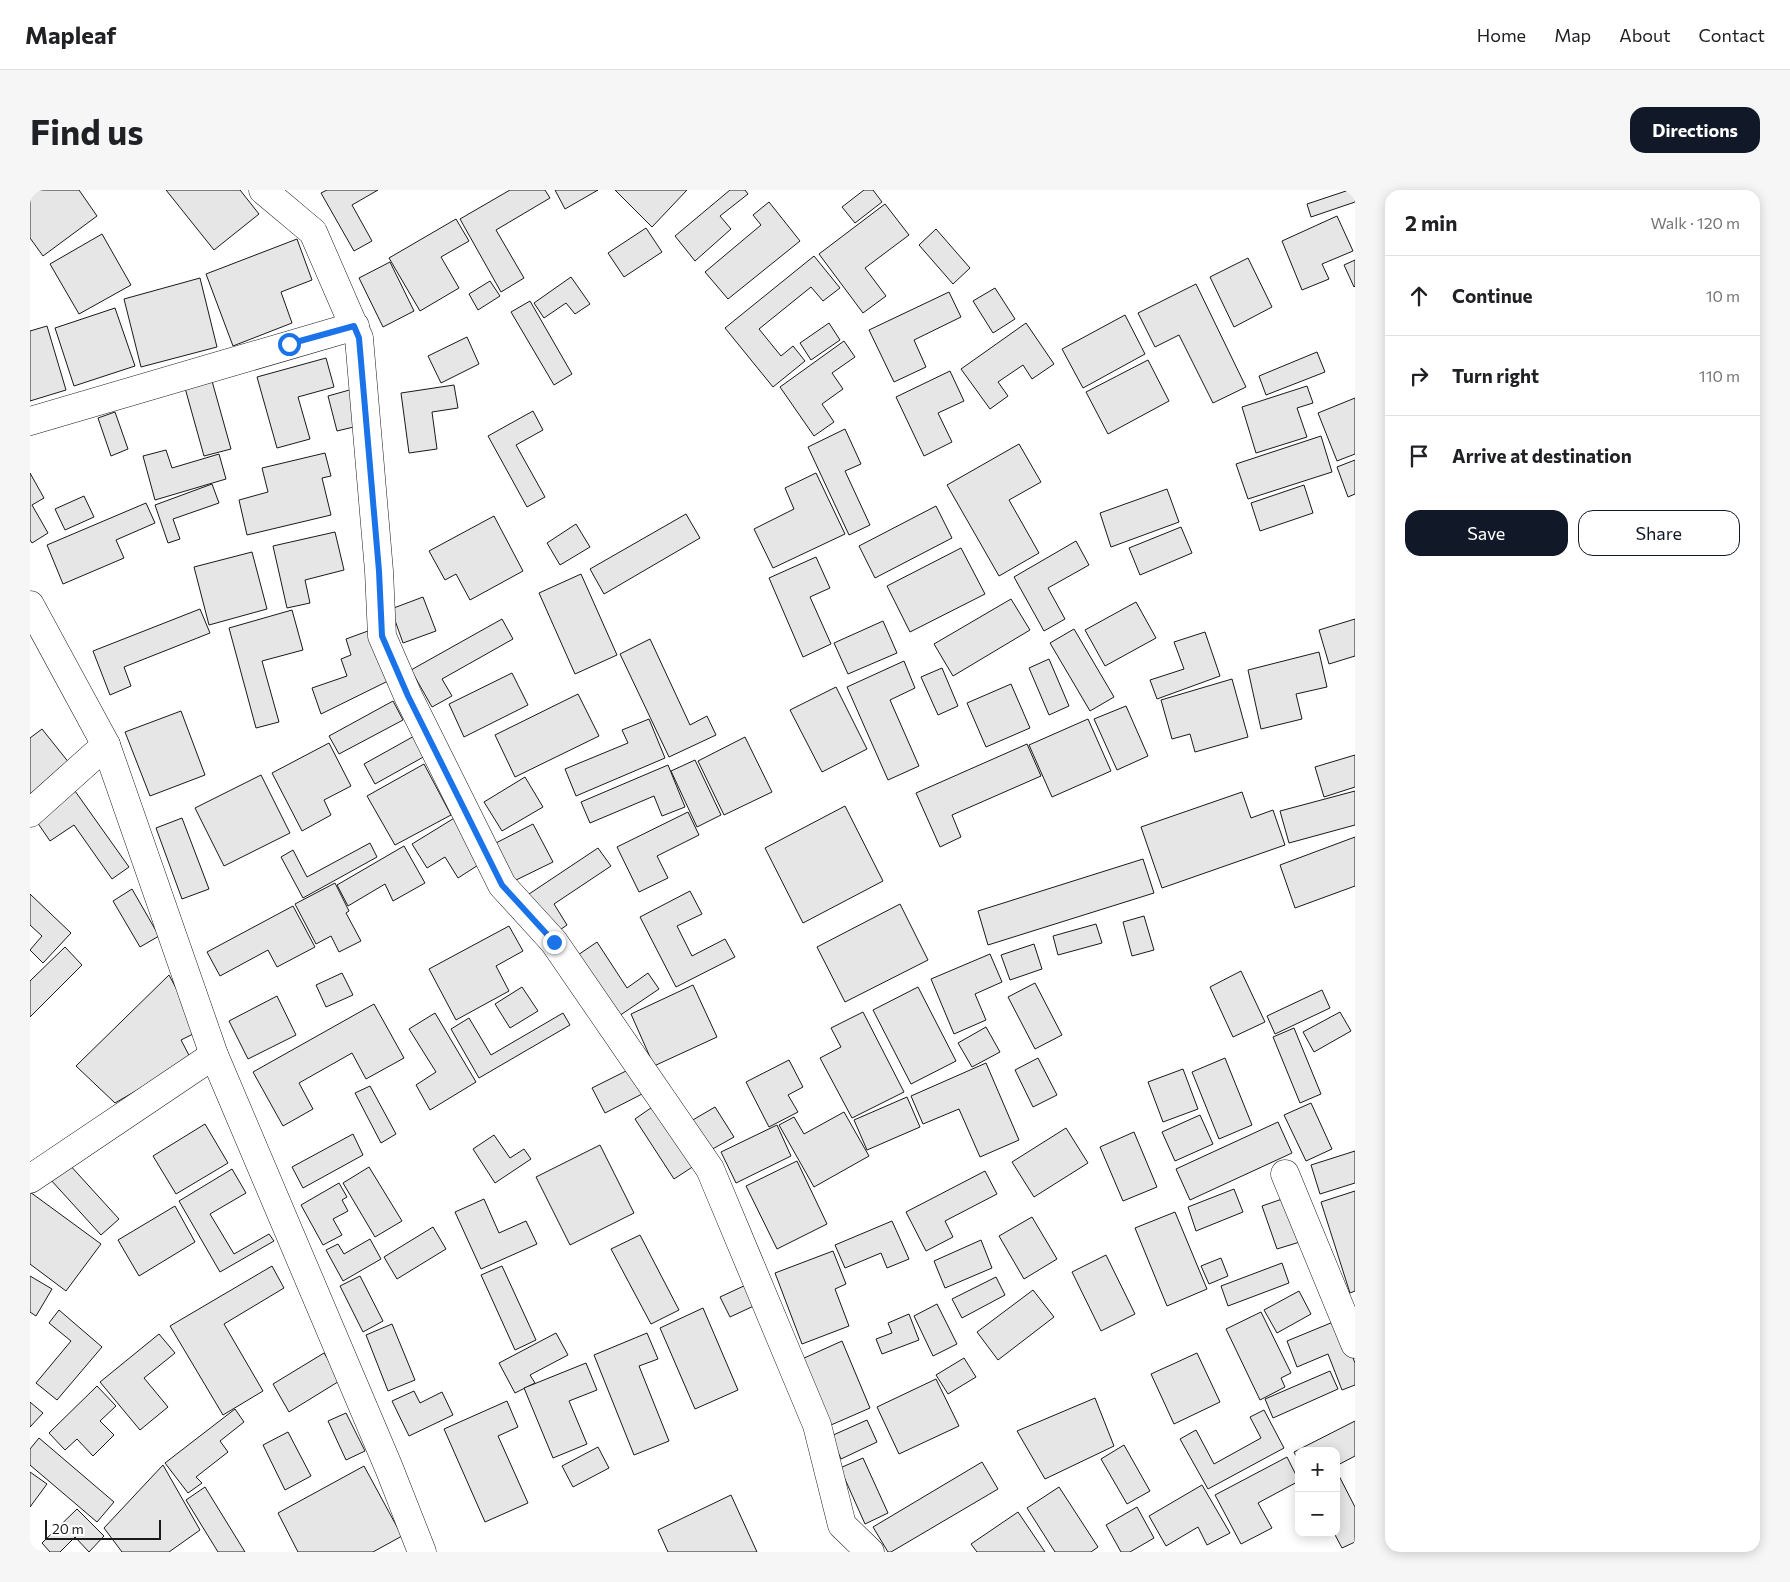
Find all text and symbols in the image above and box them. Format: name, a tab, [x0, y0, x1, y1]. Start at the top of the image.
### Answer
text: Mapleaf	[25, 20, 116, 49]
text: Home	[1477, 24, 1526, 46]
text: Map	[1554, 24, 1591, 46]
text: About	[1619, 24, 1671, 46]
text: Contact	[1699, 24, 1765, 46]
button: Directions	[1630, 107, 1760, 153]
text: Find us	[30, 109, 144, 152]
text: 2 min	[1405, 210, 1457, 235]
text: Walk · 120 m	[1650, 213, 1740, 232]
icon: ahead	[1405, 282, 1433, 310]
text: Continue	[1452, 284, 1532, 307]
text: 10 m	[1706, 286, 1740, 305]
route start	[278, 333, 301, 356]
icon: right	[1405, 362, 1433, 390]
text: Turn right	[1452, 364, 1539, 387]
text: 110 m	[1699, 366, 1740, 385]
icon: arrive	[1405, 442, 1433, 470]
text: Arrive at destination	[1452, 444, 1632, 467]
button: Save	[1405, 510, 1568, 556]
button: Share	[1578, 510, 1740, 556]
route end	[543, 931, 566, 954]
map controls	[1295, 1447, 1340, 1537]
button: +	[1295, 1447, 1340, 1492]
button: −	[1295, 1492, 1340, 1537]
scale bar	[45, 1517, 161, 1540]
text: 20 m	[52, 1520, 84, 1537]

